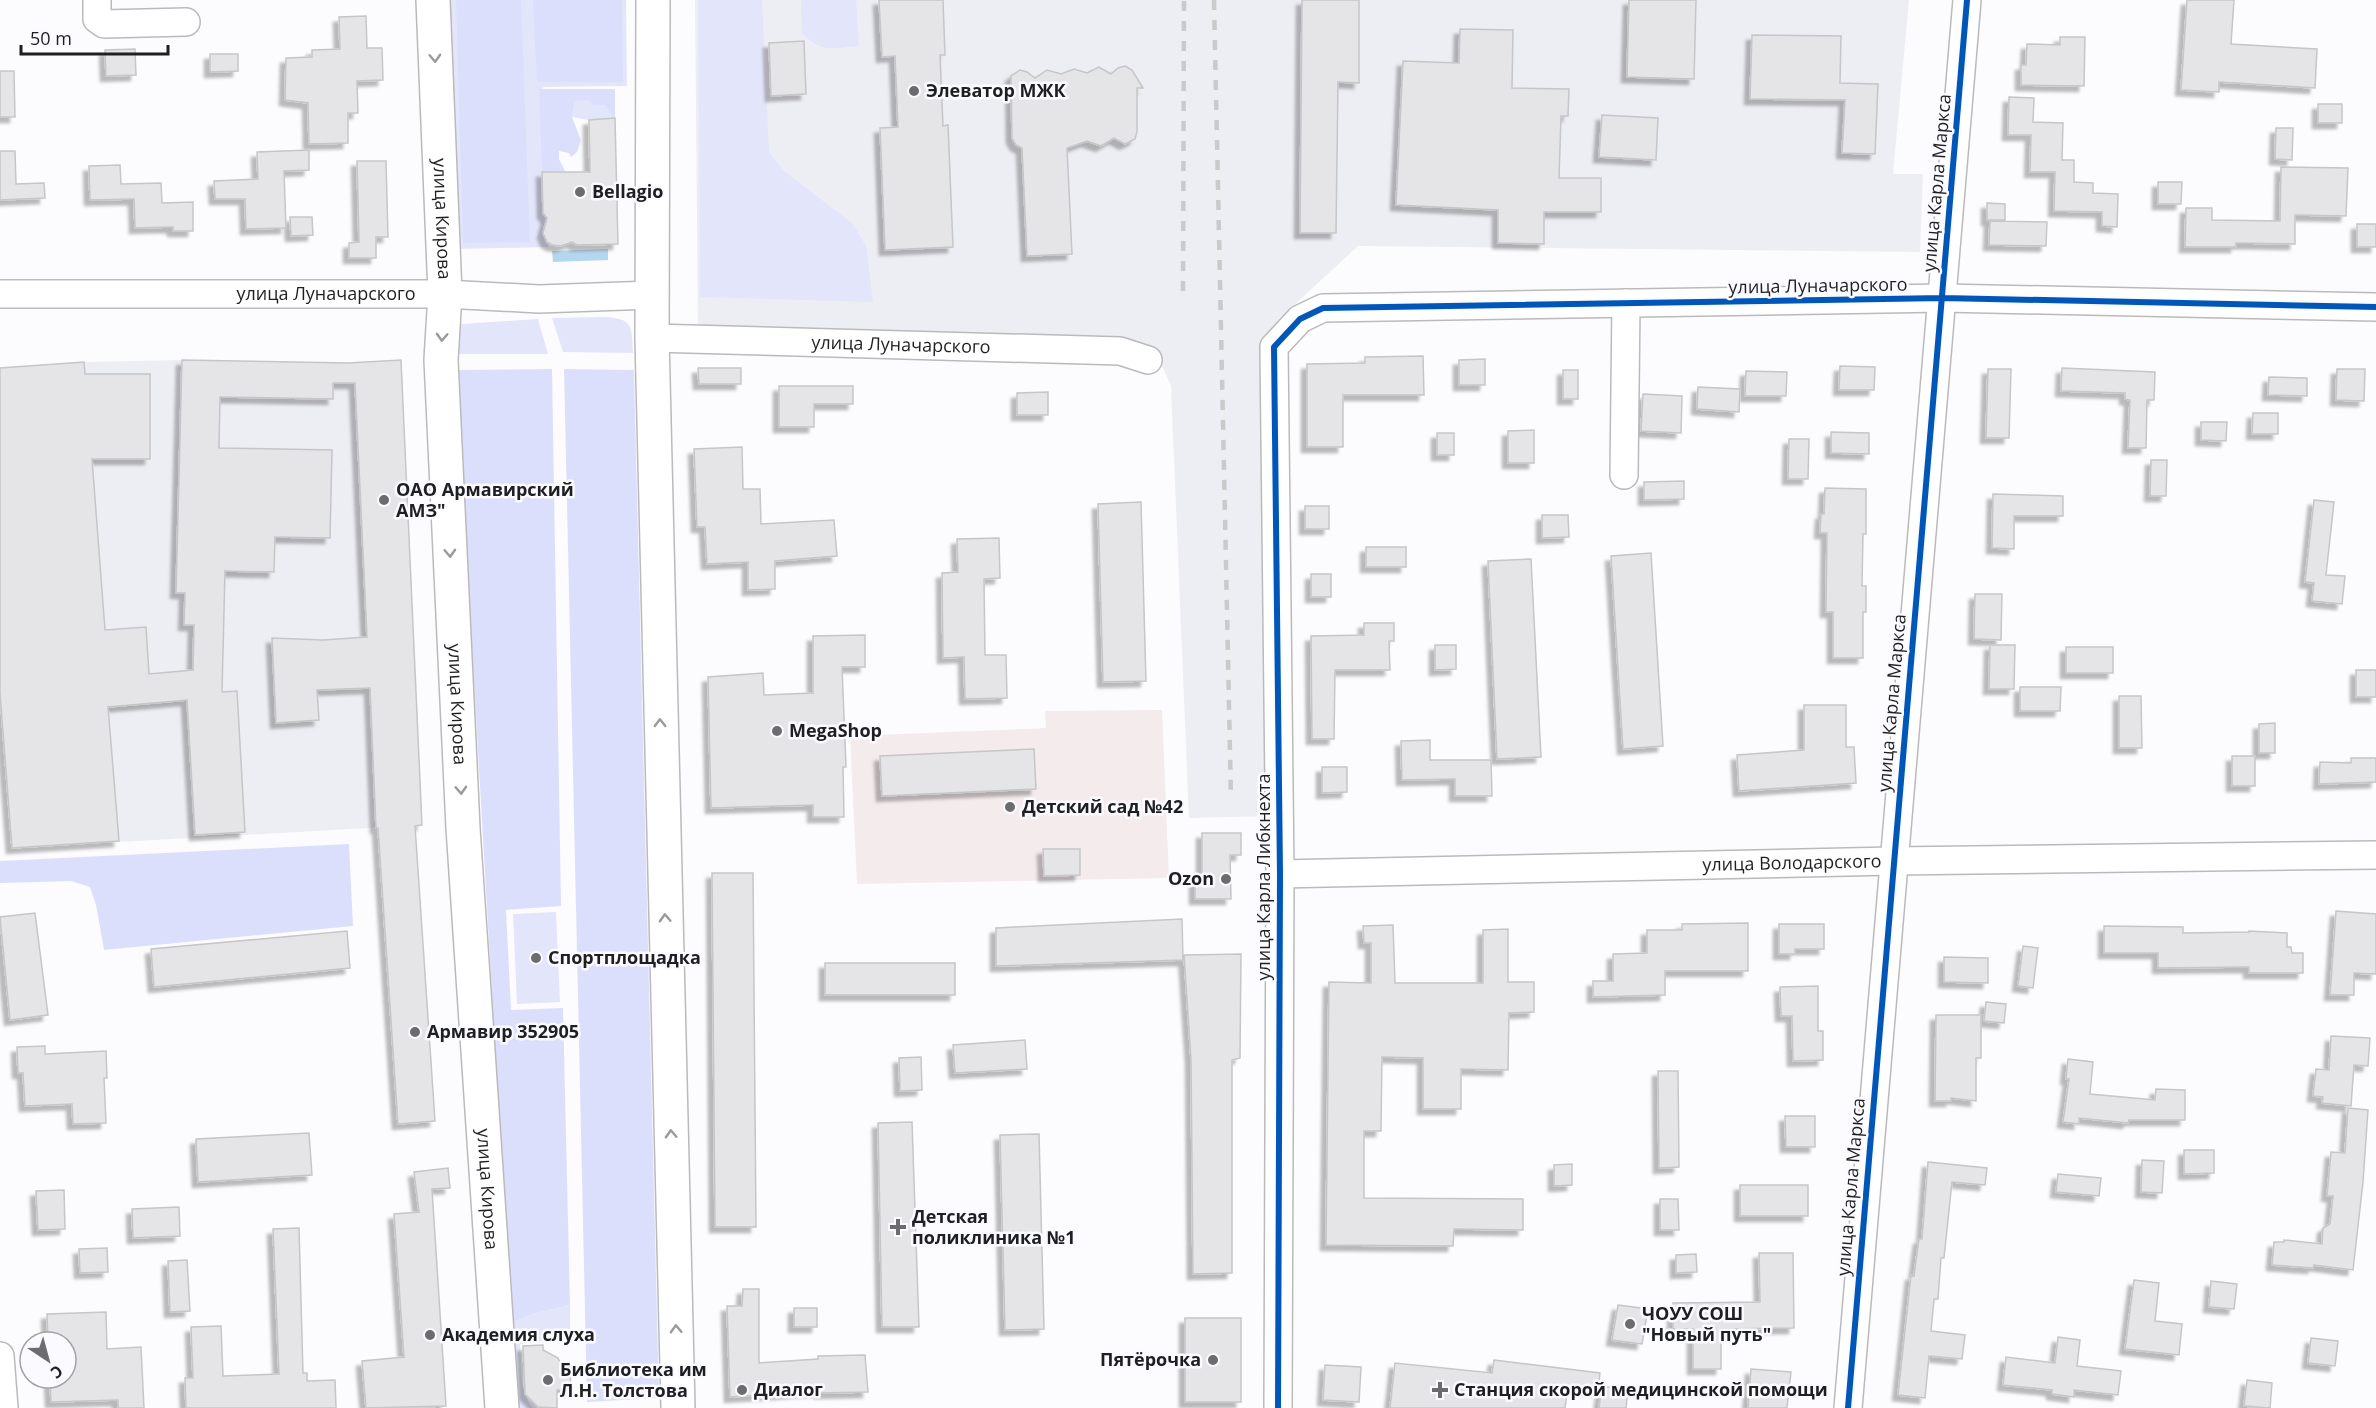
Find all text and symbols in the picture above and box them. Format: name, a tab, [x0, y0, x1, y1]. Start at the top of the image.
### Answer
scale bar	[21, 18, 168, 56]
text: 50 m	[30, 26, 72, 50]
one-way arrow	[429, 54, 442, 63]
place label: Элеватор МЖК	[926, 78, 1066, 102]
marker: Элеватор МЖК	[907, 84, 921, 98]
street label: улица Карла Маркса	[1916, 93, 1956, 273]
street label: улица Кирова	[428, 158, 457, 280]
place label: Bellagio	[592, 179, 663, 203]
marker: Bellagio	[573, 185, 587, 199]
street label: улица Луначарского	[1728, 271, 1908, 299]
street label: улица Луначарского	[236, 281, 416, 305]
street label: улица Луначарского	[811, 329, 991, 358]
one-way arrow	[436, 333, 449, 342]
place label: ОАО Армавирский АМЗ"	[396, 477, 574, 522]
marker: ОАО Армавирский АМЗ"	[377, 493, 391, 507]
one-way arrow	[443, 548, 456, 557]
street label: улица Карла Маркса	[1871, 613, 1911, 793]
street label: улица Кирова	[443, 643, 473, 765]
one-way arrow	[654, 718, 667, 727]
place label: MegaShop	[789, 718, 882, 742]
marker: MegaShop	[770, 724, 784, 738]
street label: улица Карла Либкнехта	[1251, 773, 1275, 981]
one-way arrow	[454, 785, 467, 794]
place label: Детский сад №42	[1022, 794, 1183, 818]
marker: Детский сад №42	[1003, 800, 1017, 814]
street label: улица Володарского	[1702, 848, 1882, 876]
place label: Ozon	[1168, 866, 1214, 890]
marker: Ozon	[1219, 872, 1233, 886]
one-way arrow	[659, 913, 671, 922]
place label: Спортплощадка	[548, 945, 701, 969]
marker: Спортплощадка	[529, 951, 543, 965]
place label: Армавир 352905	[427, 1019, 579, 1043]
marker: Армавир 352905	[408, 1025, 422, 1039]
street label: улица Карла Маркса	[1830, 1097, 1870, 1277]
street label: улица Кирова	[472, 1128, 504, 1251]
one-way arrow	[665, 1129, 677, 1138]
place label: Детская поликлиника №1	[912, 1204, 1076, 1249]
marker: Детская поликлиника №1	[889, 1218, 907, 1236]
place label: ЧОУУ СОШ "Новый путь"	[1642, 1301, 1771, 1346]
marker: ЧОУУ СОШ "Новый путь"	[1623, 1317, 1637, 1331]
place label: Академия слуха	[442, 1322, 595, 1346]
one-way arrow	[670, 1324, 682, 1333]
marker: Академия слуха	[423, 1328, 437, 1342]
north arrow	[18, 1330, 78, 1390]
place label: Пятёрочка	[1100, 1347, 1201, 1371]
marker: Пятёрочка	[1206, 1353, 1220, 1367]
place label: Библиотека им Л.Н. Толстова	[560, 1357, 707, 1402]
text: С	[46, 1360, 67, 1384]
marker: Библиотека им Л.Н. Толстова	[541, 1373, 555, 1387]
place label: Диалог	[754, 1377, 823, 1401]
place label: Станция скорой медицинской помощи	[1454, 1377, 1828, 1401]
marker: Станция скорой медицинской помощи	[1431, 1381, 1449, 1399]
marker: Диалог	[735, 1383, 749, 1397]

